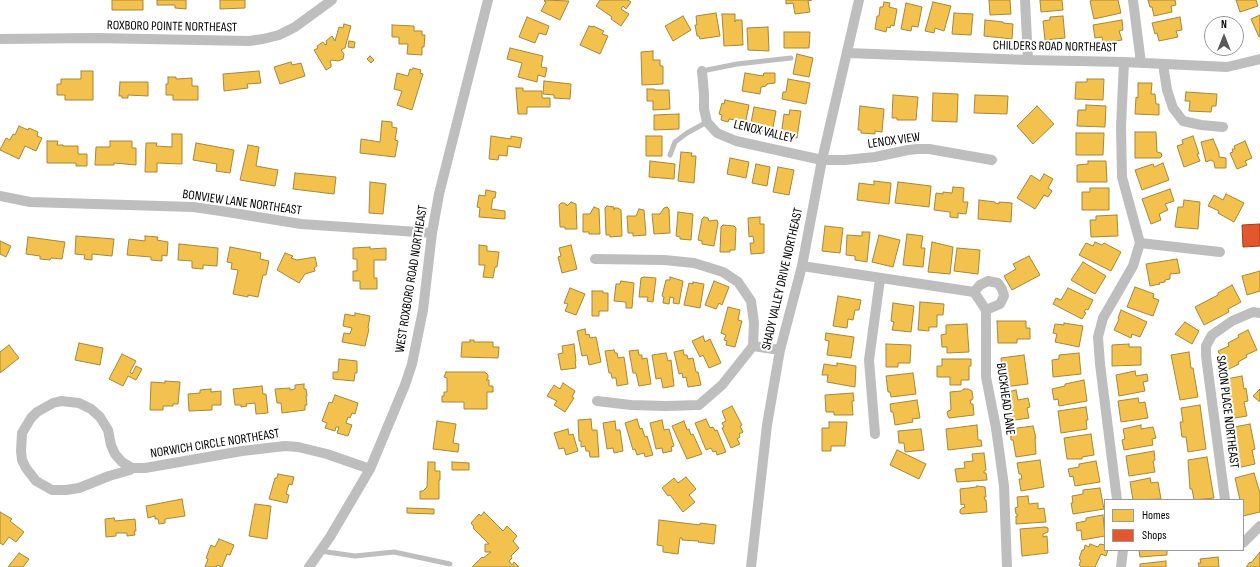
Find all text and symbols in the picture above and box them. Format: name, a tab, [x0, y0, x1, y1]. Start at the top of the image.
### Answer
north arrow	[1204, 16, 1244, 56]
street label: ROXBORO POINTE NORTHEAST	[107, 18, 237, 36]
text: N	[1221, 18, 1227, 31]
street label: CHILDERS ROAD NORTHEAST	[993, 38, 1117, 56]
street label: LENOX VALLEY	[732, 117, 796, 147]
street label: LENOX VIEW	[867, 130, 921, 152]
street label: BONVIEW LANE NORTHEAST	[181, 187, 303, 219]
street label: WEST ROXBORO ROAD NORTHEAST	[393, 204, 431, 354]
street label: SHADY VALLEY DRIVE NORTHEAST	[759, 206, 807, 352]
street label: SAXON PLACE NORTHEAST	[1212, 355, 1242, 469]
street label: BUCKHEAD LANE	[992, 362, 1018, 436]
street label: NORWICH CIRCLE NORTHEAST	[149, 426, 281, 462]
legend	[1104, 499, 1244, 551]
text: Homes	[1142, 508, 1170, 523]
text: Shops	[1142, 528, 1167, 543]

